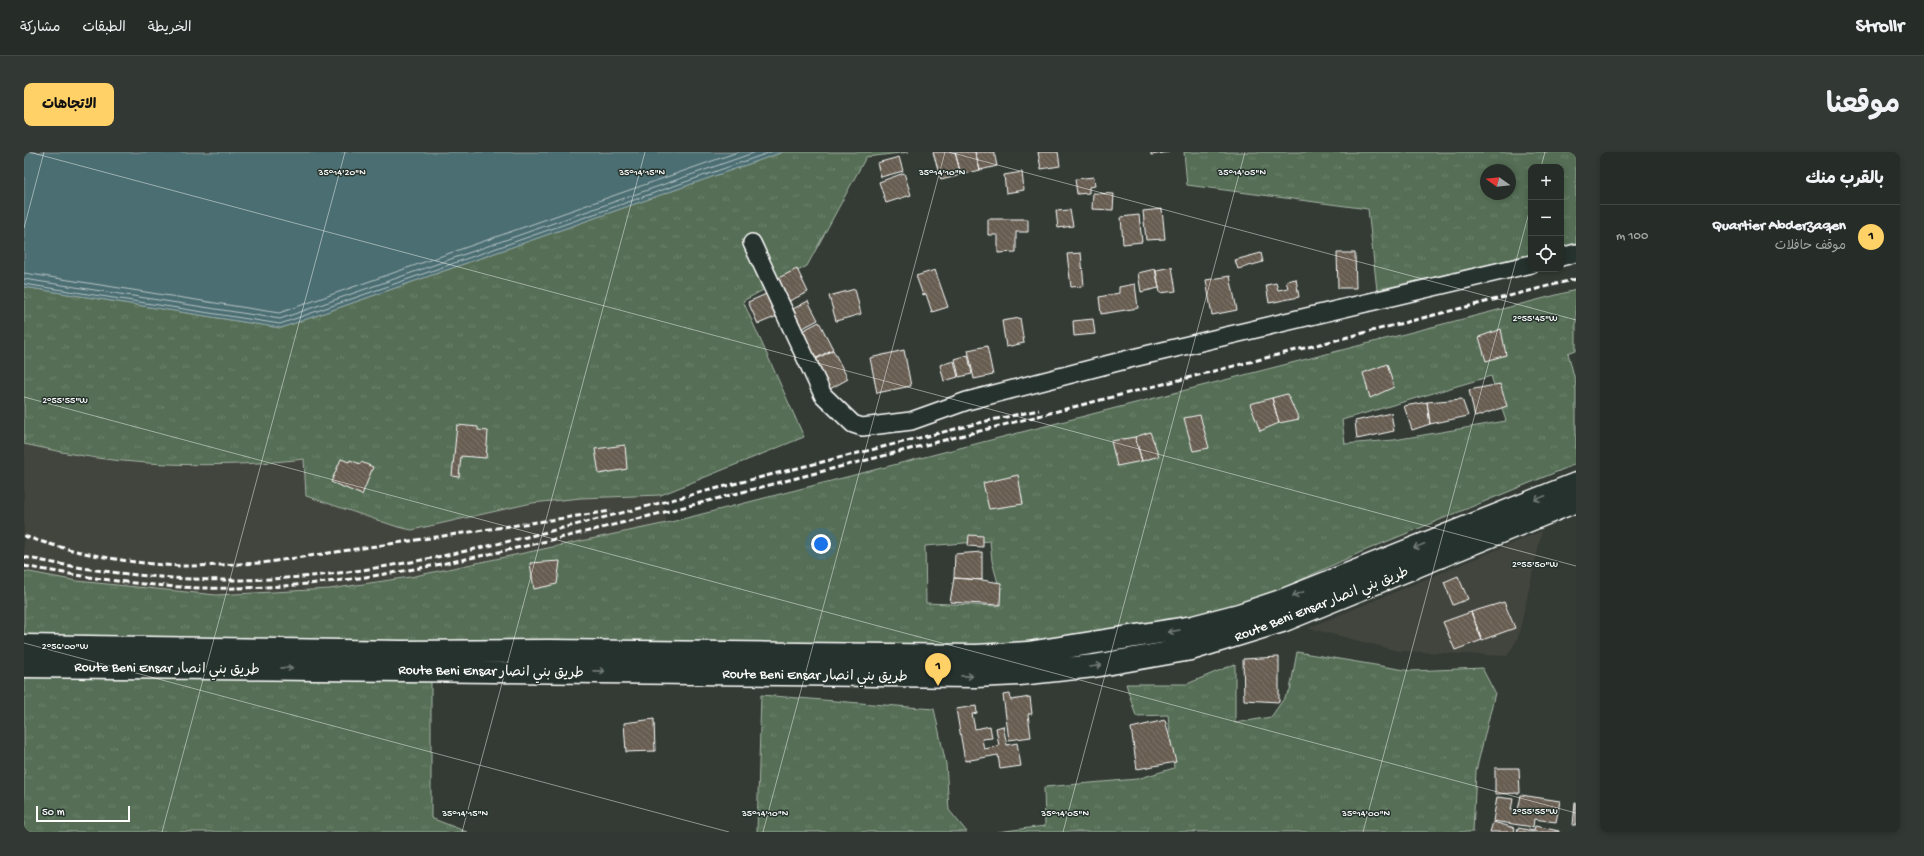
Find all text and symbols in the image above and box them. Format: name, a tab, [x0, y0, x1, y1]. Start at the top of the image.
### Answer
text: Strollr	[1856, 16, 1904, 39]
text: مشاركة	[20, 20, 60, 37]
text: الطبقات	[82, 20, 126, 37]
text: الخريطة	[148, 20, 191, 37]
button: الاتجاهات	[24, 83, 114, 126]
text: موقعنا	[1826, 90, 1900, 123]
north arrow	[1480, 164, 1516, 200]
map controls	[1528, 164, 1564, 272]
button: +	[1528, 164, 1564, 200]
text: 35°14'20"N	[317, 167, 366, 179]
text: 35°14'15"N	[618, 167, 666, 179]
text: 35°14'10"N	[918, 167, 966, 179]
text: 35°14'05"N	[1217, 167, 1266, 179]
text: بالقرب منك	[1805, 170, 1884, 190]
button: −	[1528, 200, 1564, 236]
text: Quartier Abderzaqen	[1712, 217, 1846, 235]
text: 100 m	[1616, 229, 1648, 244]
text: 1	[1868, 229, 1874, 244]
button: locate	[1528, 236, 1564, 272]
text: موقف حافلات	[1775, 239, 1846, 254]
text: 2°55'45"W	[1512, 313, 1558, 325]
text: 2°55'55"W	[42, 395, 88, 407]
one-way arrow	[1534, 495, 1546, 503]
your location	[811, 534, 831, 554]
one-way arrow	[1413, 543, 1425, 550]
text: 2°55'50"W	[1512, 559, 1559, 571]
street label: Route Beni Ensar طريق بني انصار	[1232, 564, 1412, 648]
one-way arrow	[1292, 590, 1304, 598]
one-way arrow	[1167, 627, 1180, 635]
text: 2°56'00"W	[42, 641, 89, 653]
pin: 1	[925, 653, 951, 686]
street label: Route Beni Ensar طريق بني انصار	[74, 659, 260, 682]
street label: Route Beni Ensar طريق بني انصار	[398, 662, 584, 685]
one-way arrow	[1090, 662, 1103, 670]
one-way arrow	[280, 664, 293, 672]
street label: Route Beni Ensar طريق بني انصار	[722, 666, 908, 689]
one-way arrow	[592, 668, 605, 675]
one-way arrow	[960, 672, 973, 680]
scale bar	[36, 804, 130, 823]
text: 2°55'55"W	[1512, 806, 1558, 818]
text: 50 m	[42, 807, 64, 819]
text: 35°14'15"N	[441, 808, 489, 820]
text: 35°14'10"N	[741, 808, 789, 820]
text: 35°14'05"N	[1040, 808, 1089, 820]
text: 35°14'00"N	[1341, 808, 1391, 820]

